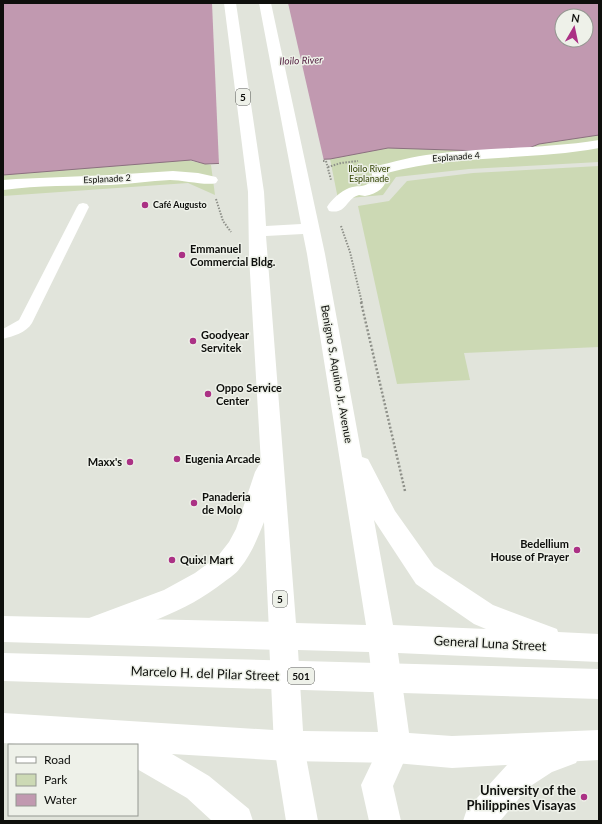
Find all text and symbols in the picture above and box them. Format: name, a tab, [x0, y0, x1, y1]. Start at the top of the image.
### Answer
north arrow	[554, 8, 594, 48]
text: N	[570, 11, 581, 25]
water label: Iloilo River	[279, 53, 323, 67]
road number: 5	[236, 89, 250, 105]
street label: Esplanade 4	[432, 149, 480, 164]
park label: Iloilo River Esplanade	[348, 163, 391, 184]
street label: Esplanade 2	[83, 172, 131, 185]
place label: Café Augusto	[153, 199, 207, 210]
marker: Café Augusto	[140, 200, 150, 210]
place label: Emmanuel Commercial Bldg.	[190, 242, 276, 268]
marker: Emmanuel Commercial Bldg.	[177, 250, 187, 260]
street label: Benigno S. Aquino Jr. Avenue	[319, 304, 356, 444]
place label: Goodyear Servitek	[201, 328, 250, 354]
marker: Goodyear Servitek	[188, 336, 198, 346]
place label: Oppo Service Center	[216, 381, 282, 407]
marker: Oppo Service Center	[203, 389, 213, 399]
place label: Eugenia Arcade	[185, 452, 261, 465]
marker: Eugenia Arcade	[172, 454, 182, 464]
place label: Maxx's	[88, 455, 122, 468]
marker: Maxx's	[125, 457, 135, 467]
place label: Panaderia de Molo	[202, 490, 251, 516]
marker: Panaderia de Molo	[189, 498, 199, 508]
place label: Bedellium House of Prayer	[490, 537, 570, 563]
marker: Bedellium House of Prayer	[572, 545, 582, 555]
place label: Quix! Mart	[180, 553, 234, 566]
marker: Quix! Mart	[167, 555, 177, 565]
road number: 5	[273, 591, 287, 607]
street label: General Luna Street	[433, 632, 547, 654]
street label: Marcelo H. del Pilar Street	[130, 662, 280, 684]
road number: 501	[288, 668, 314, 684]
legend	[8, 744, 138, 816]
text: Road	[44, 752, 71, 767]
text: Park	[44, 772, 68, 787]
place label: University of the Philippines Visayas	[467, 782, 576, 813]
text: Water	[44, 792, 77, 807]
marker: University of the Philippines Visayas	[579, 792, 589, 802]

